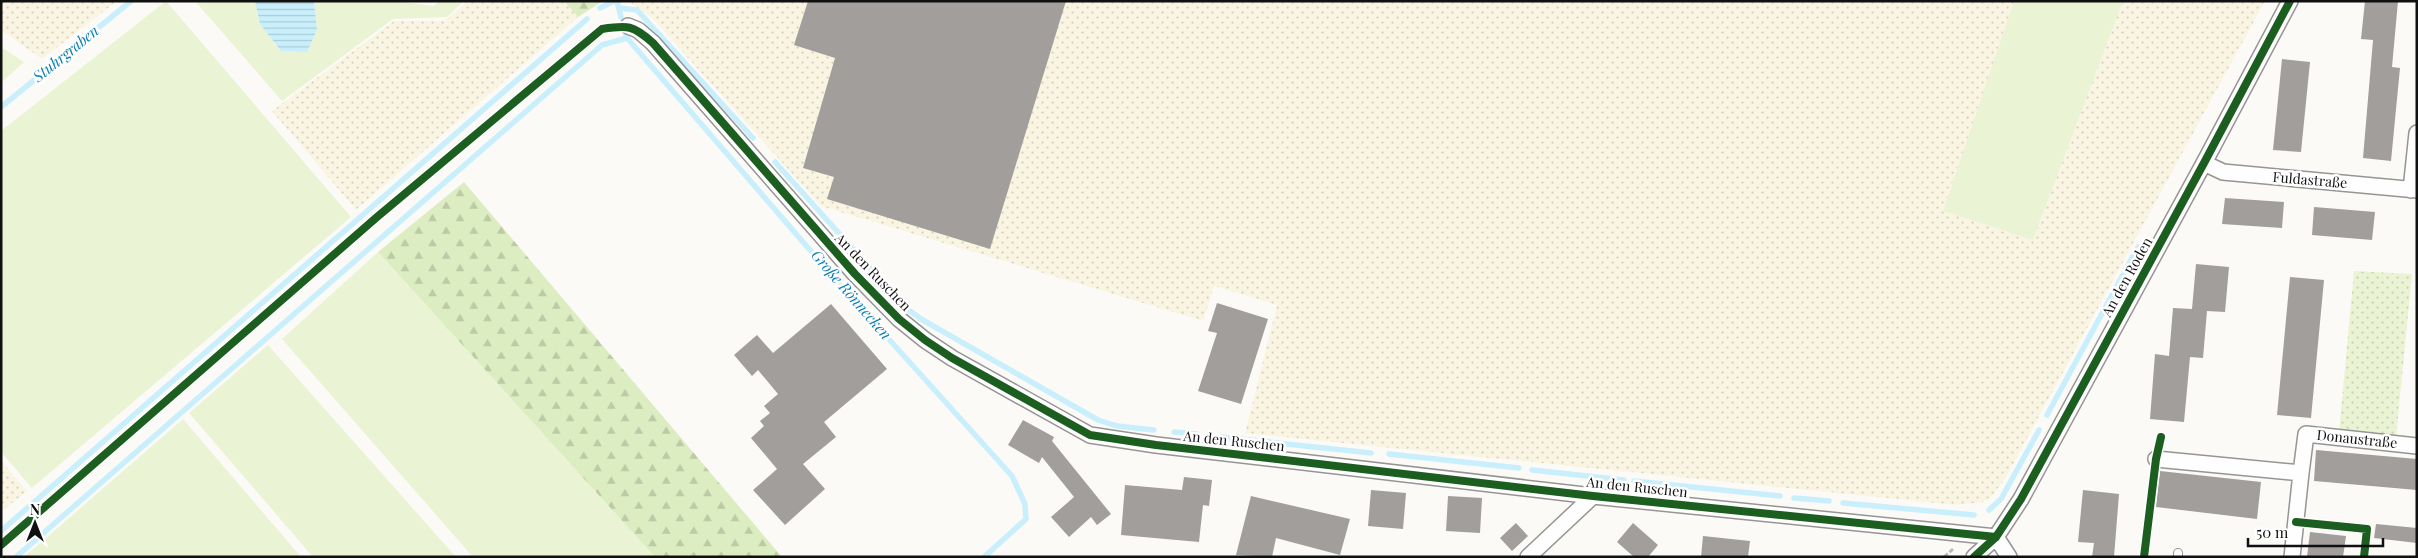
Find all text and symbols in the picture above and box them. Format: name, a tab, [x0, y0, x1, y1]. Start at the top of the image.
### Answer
water label: Stuhrgraben	[27, 20, 103, 87]
street label: Fuldastraße	[2272, 167, 2348, 192]
street label: An den Ruschen	[831, 228, 916, 315]
street label: An den Roden	[2096, 233, 2157, 321]
water label: Große Rönnecken	[807, 245, 896, 344]
street label: Donaustraße	[2316, 425, 2398, 452]
street label: An den Ruschen	[1182, 426, 1286, 455]
street label: An den Ruschen	[1585, 472, 1689, 501]
north arrow	[10, 498, 60, 548]
text: N	[30, 500, 40, 519]
scale bar	[2248, 516, 2383, 548]
text: 50 m	[2256, 522, 2289, 542]

